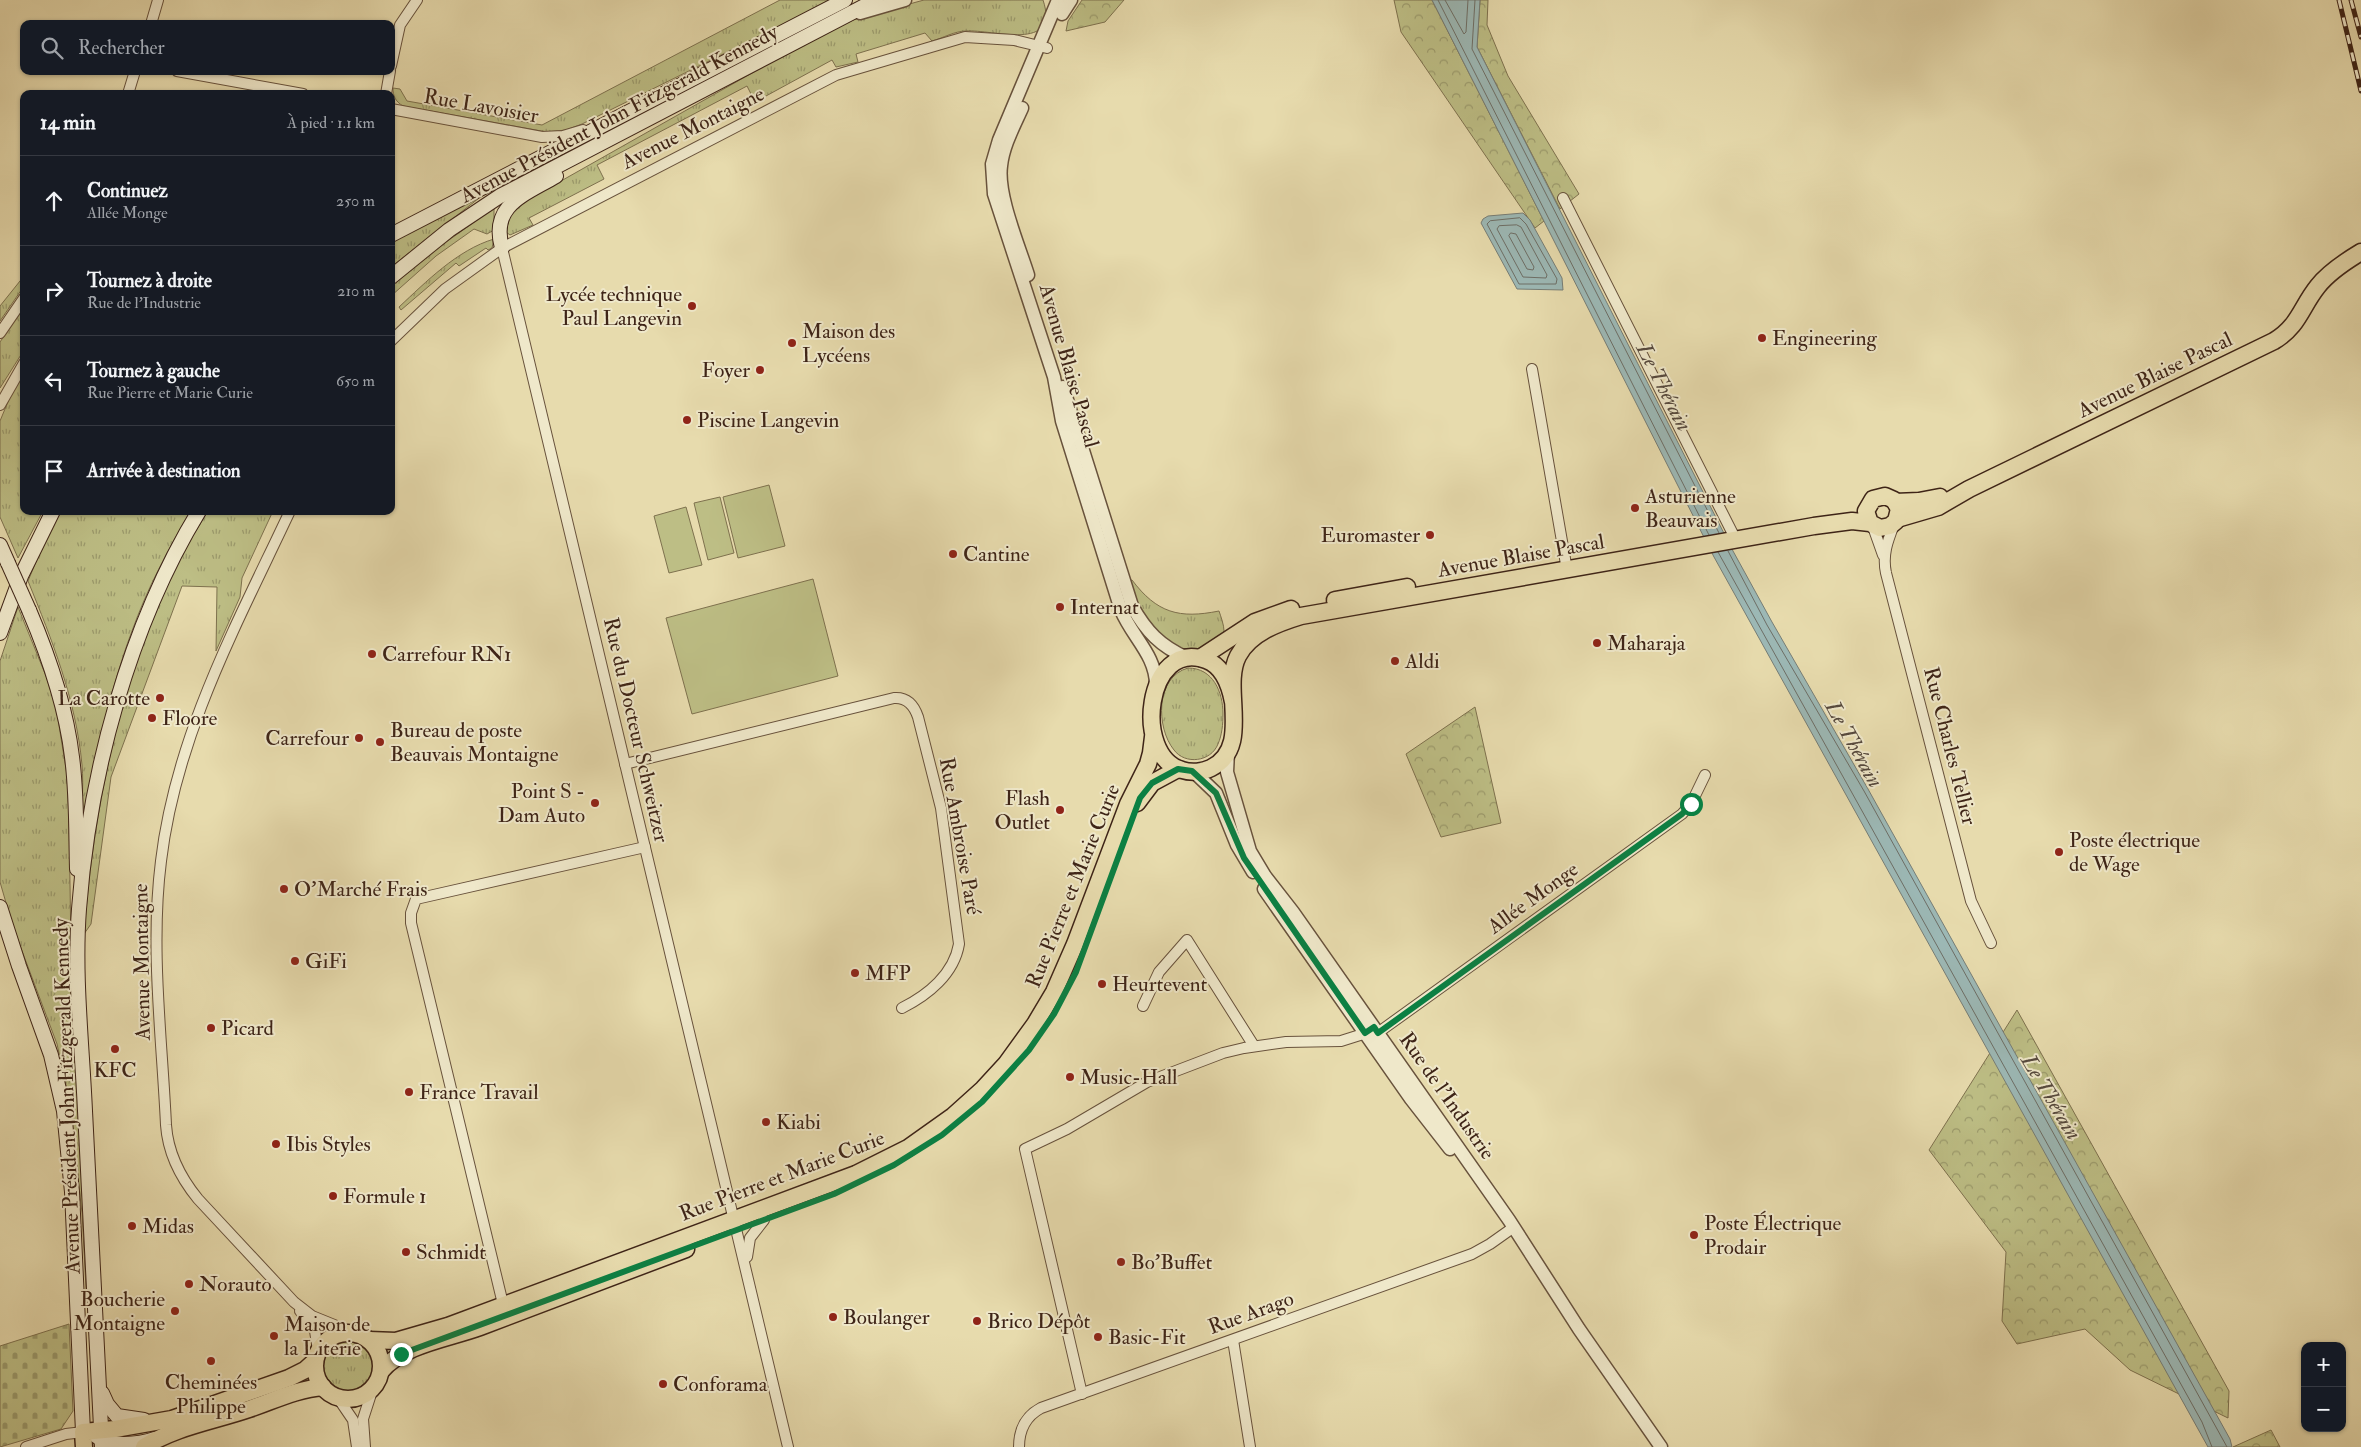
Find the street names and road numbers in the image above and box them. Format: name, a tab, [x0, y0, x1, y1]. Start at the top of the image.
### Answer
street label: Avenue Président John Fitzgerald Kennedy	[455, 18, 783, 210]
street label: Avenue Montaigne	[616, 80, 769, 176]
street label: Rue Lavoisier	[421, 83, 541, 129]
street label: Avenue Blaise Pascal	[1032, 280, 1105, 452]
street label: Avenue Blaise Pascal	[2072, 326, 2237, 425]
street label: Avenue Blaise Pascal	[1434, 528, 1607, 584]
street label: Rue du Docteur Schweitzer	[597, 615, 675, 845]
street label: Rue Charles Tellier	[1917, 664, 1983, 828]
street label: Rue Ambroise Paré	[933, 755, 987, 917]
street label: Rue Pierre et Marie Curie	[1020, 780, 1126, 992]
street label: Allée Monge	[1481, 856, 1584, 941]
street label: Avenue Montaigne	[127, 883, 157, 1042]
street label: Avenue Président John Fitzgerald Kennedy	[47, 917, 87, 1275]
street label: Rue de l'Industrie	[1393, 1027, 1501, 1165]
street label: Rue Pierre et Marie Curie	[676, 1124, 889, 1228]
street label: Rue Arago	[1205, 1285, 1297, 1341]

